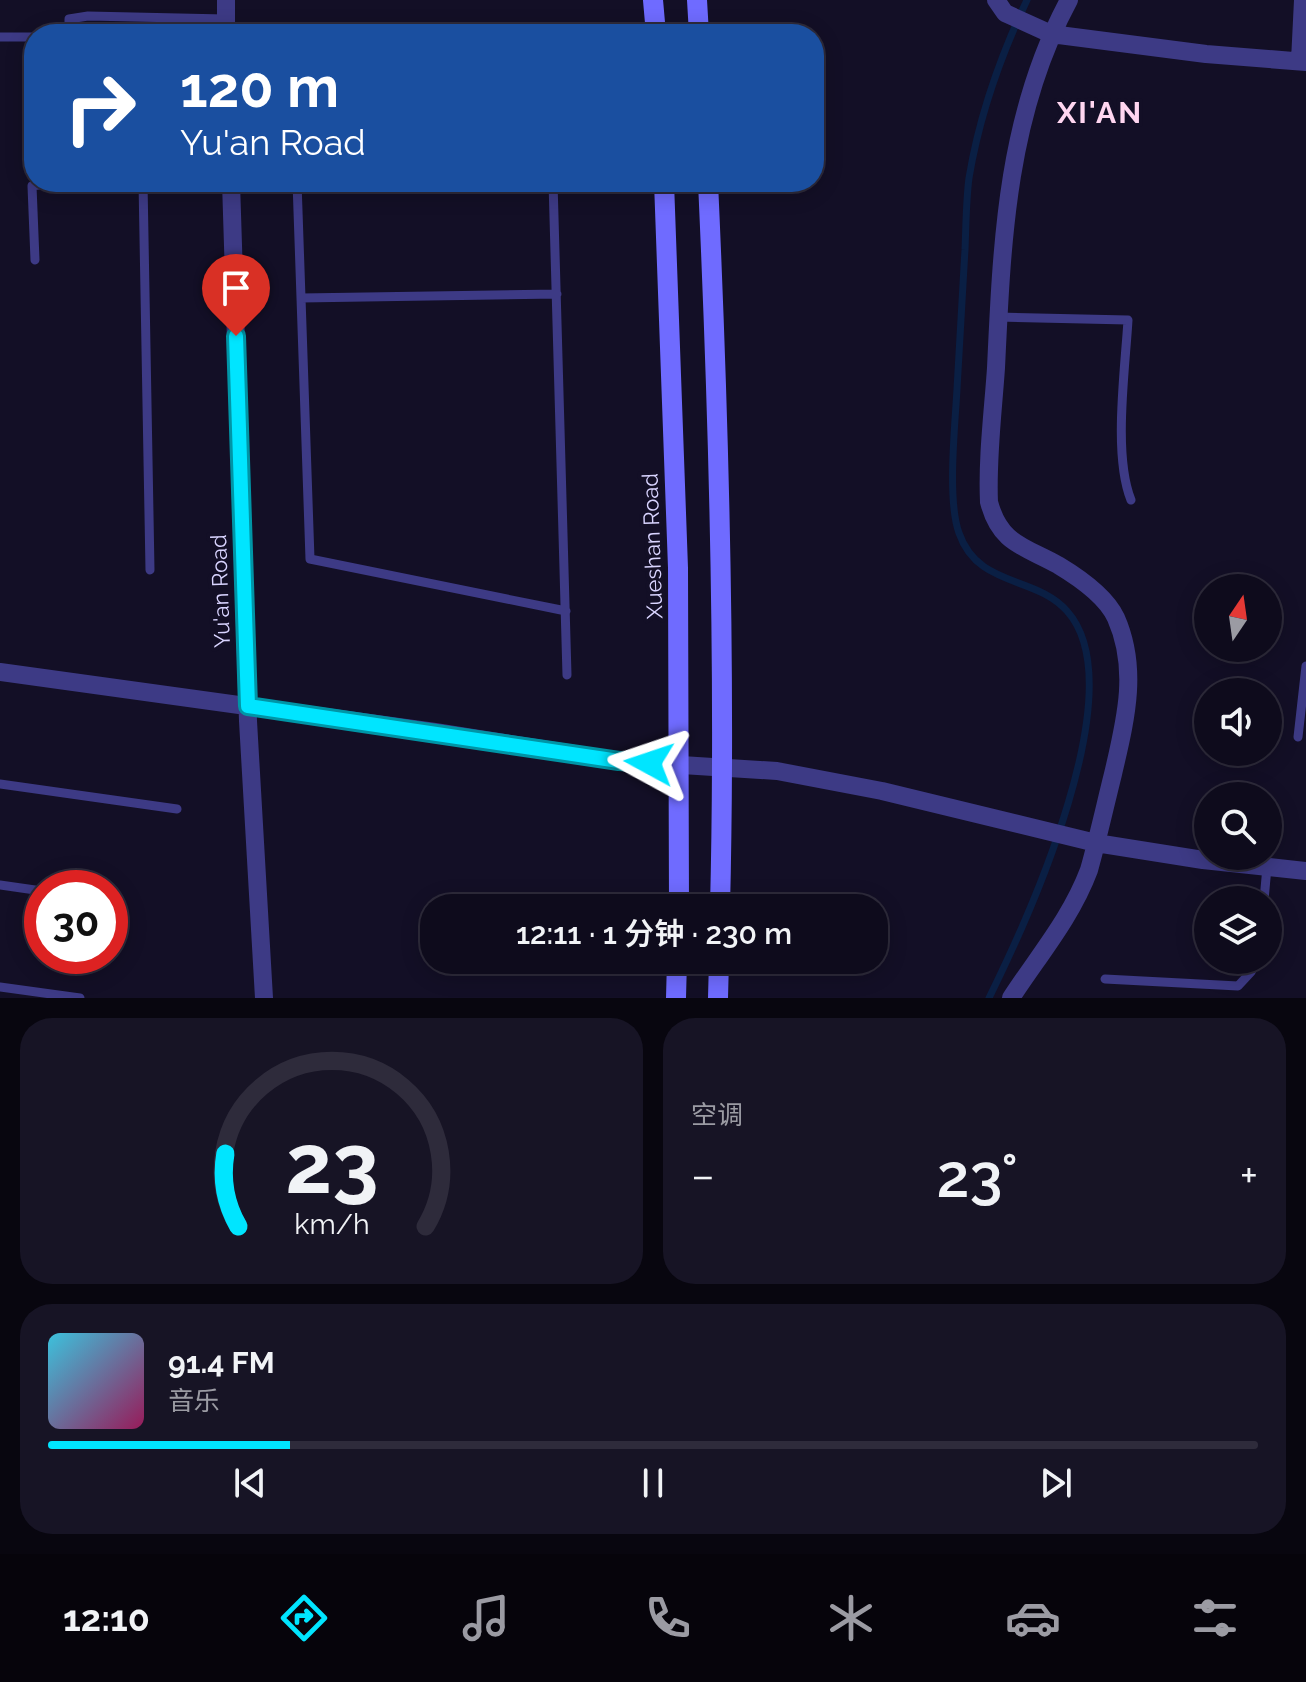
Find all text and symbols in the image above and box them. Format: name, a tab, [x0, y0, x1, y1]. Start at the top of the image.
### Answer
text: 120 m	[180, 54, 339, 120]
icon: right	[48, 56, 152, 160]
district label: XI'AN	[1056, 95, 1143, 130]
text: Yu'an Road	[180, 121, 366, 163]
pin	[202, 254, 270, 336]
icon: arrive	[214, 266, 258, 310]
street label: Xueshan Road	[636, 473, 668, 619]
street label: Yu'an Road	[205, 534, 235, 648]
north arrow	[1194, 574, 1282, 662]
map controls	[1194, 574, 1282, 974]
button: sound	[1194, 678, 1282, 766]
position arrow	[607, 721, 691, 805]
button: search	[1194, 782, 1282, 870]
speed limit sign: 30	[24, 870, 128, 974]
button: layers	[1194, 886, 1282, 974]
text: 12:11 · 1 分钟 · 230 m	[516, 916, 792, 951]
text: 空调	[691, 1100, 743, 1130]
text: 23	[285, 1115, 378, 1212]
text: 23°	[937, 1141, 1018, 1211]
text: −	[691, 1150, 715, 1201]
text: +	[1240, 1150, 1258, 1201]
text: km/h	[294, 1207, 369, 1241]
text: 91.4 FM	[168, 1345, 275, 1380]
text: 音乐	[168, 1386, 220, 1416]
icon: previous	[228, 1461, 272, 1505]
icon: pause	[631, 1461, 675, 1505]
icon: next	[1034, 1461, 1078, 1505]
icon: directions	[276, 1590, 332, 1646]
icon: music	[458, 1590, 514, 1646]
icon: phone	[640, 1590, 696, 1646]
icon: climate	[823, 1590, 879, 1646]
icon: car	[1005, 1590, 1061, 1646]
icon: filters	[1187, 1590, 1243, 1646]
text: 12:10	[63, 1597, 150, 1639]

